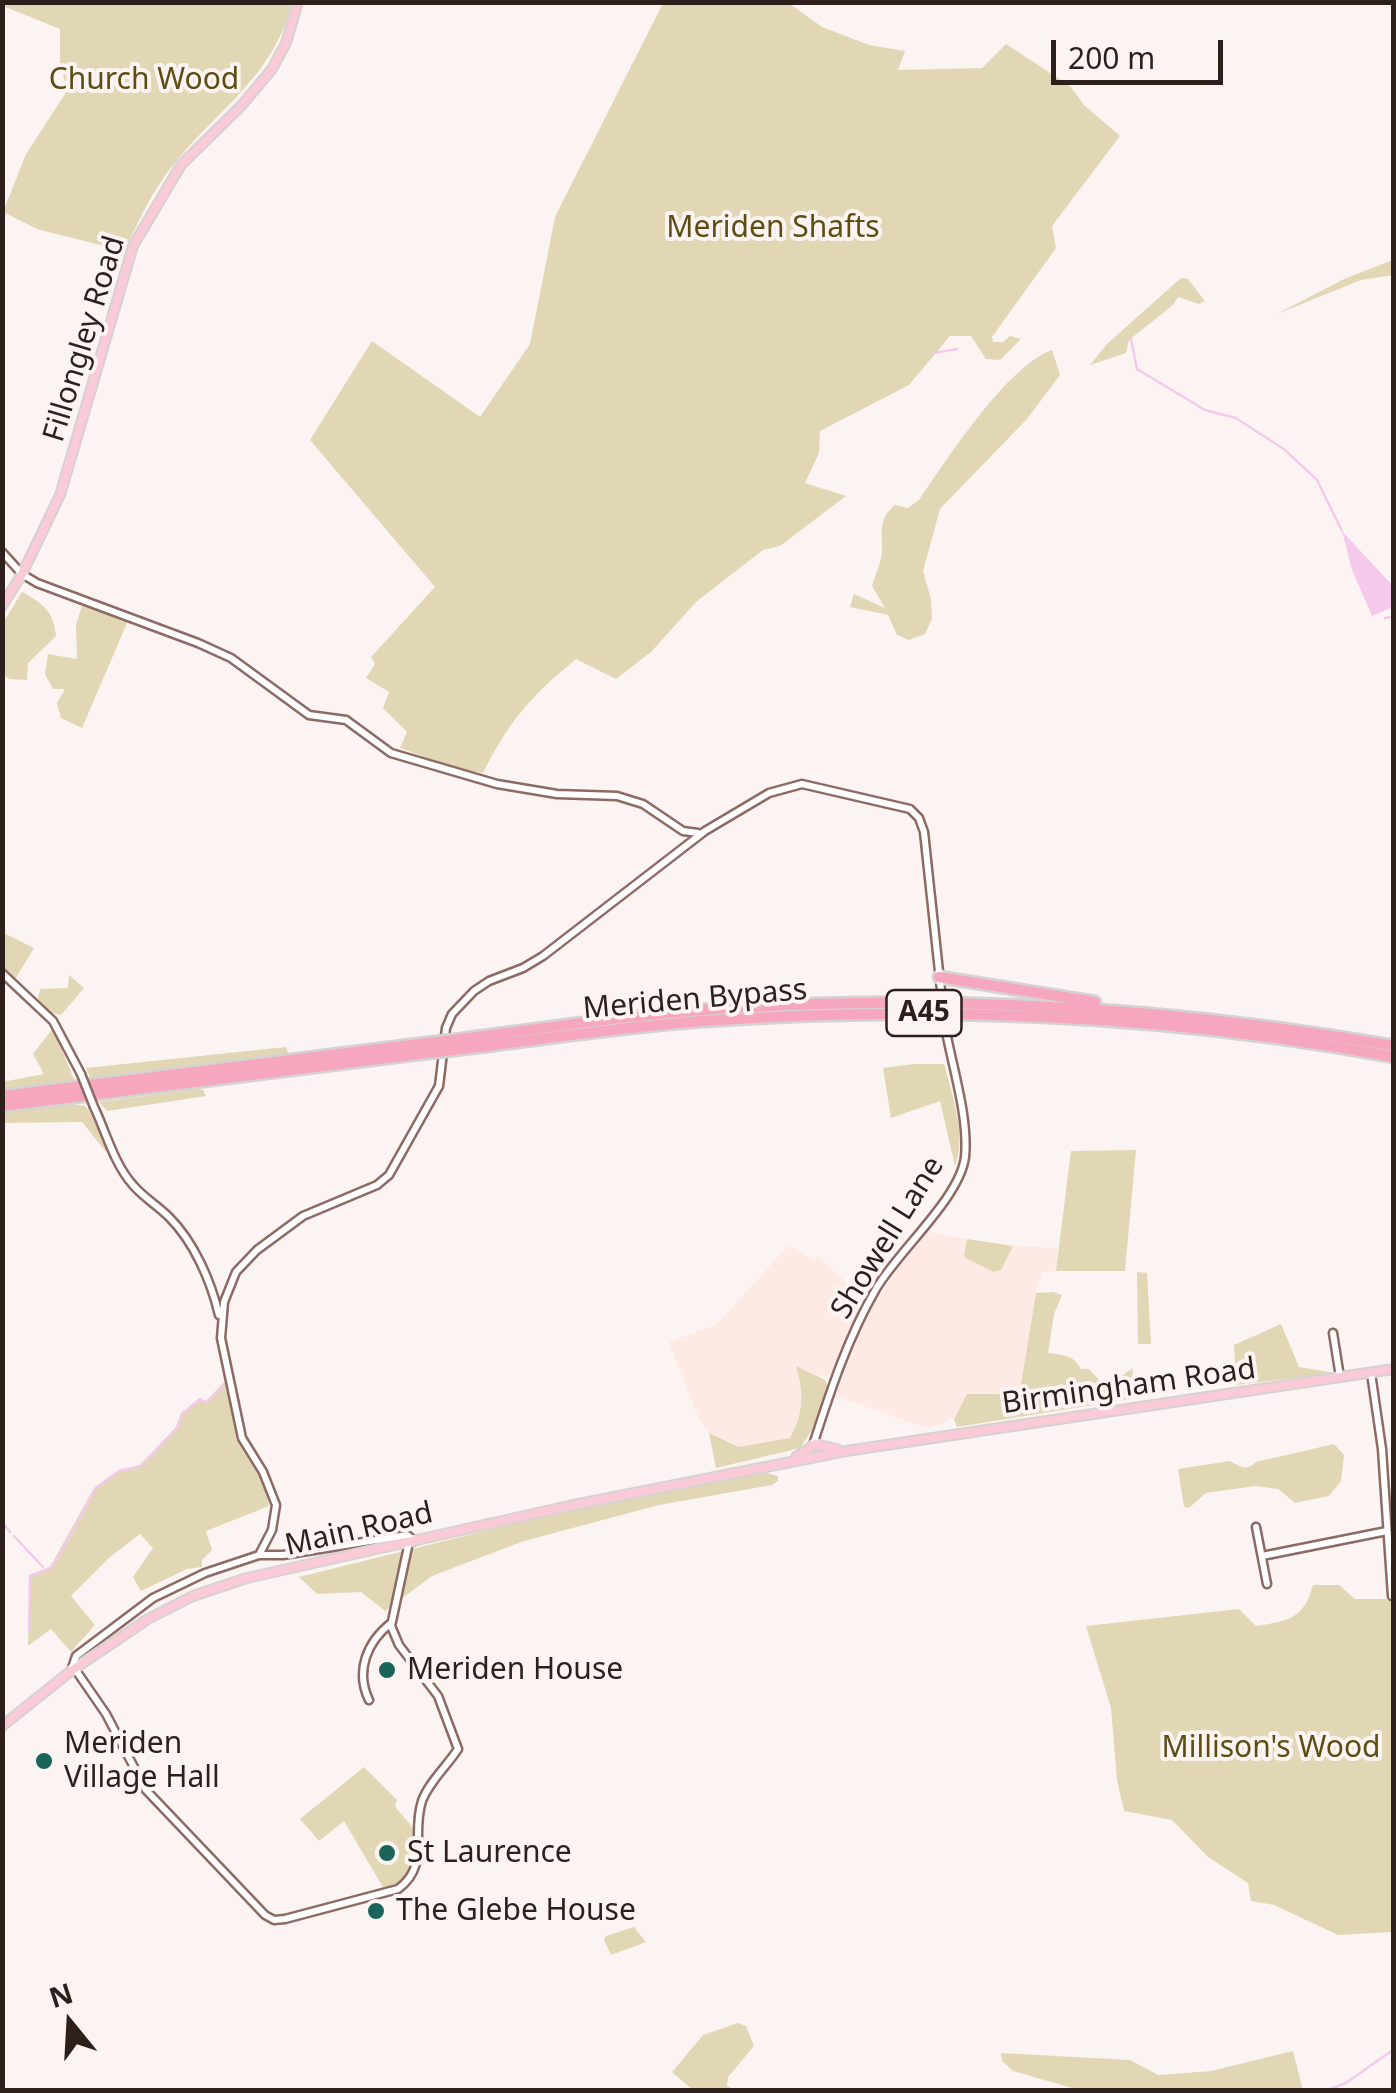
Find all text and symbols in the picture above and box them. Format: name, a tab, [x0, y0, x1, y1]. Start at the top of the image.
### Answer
scale bar	[1056, 20, 1228, 82]
text: 200 m	[1068, 37, 1155, 78]
park label: Church Wood	[49, 62, 239, 98]
park label: Meriden Shafts	[666, 210, 880, 246]
street label: Fillongley Road	[37, 232, 133, 446]
street label: Meriden Bypass	[581, 972, 809, 1028]
road number: A45	[886, 990, 962, 1036]
street label: Showell Lane	[824, 1150, 952, 1326]
street label: Birmingham Road	[1000, 1351, 1258, 1423]
street label: Main Road	[282, 1496, 436, 1564]
place label: Meriden House	[407, 1652, 623, 1688]
marker: Meriden House	[376, 1659, 398, 1681]
place label: Meriden Village Hall	[64, 1726, 220, 1796]
park label: Millison's Wood	[1162, 1730, 1380, 1766]
marker: Meriden Village Hall	[33, 1750, 55, 1772]
place label: St Laurence	[407, 1835, 572, 1871]
marker: St Laurence	[376, 1842, 398, 1864]
place label: The Glebe House	[396, 1893, 636, 1929]
marker: The Glebe House	[365, 1900, 387, 1922]
north arrow	[20, 1973, 120, 2073]
text: N	[44, 1973, 77, 2016]

